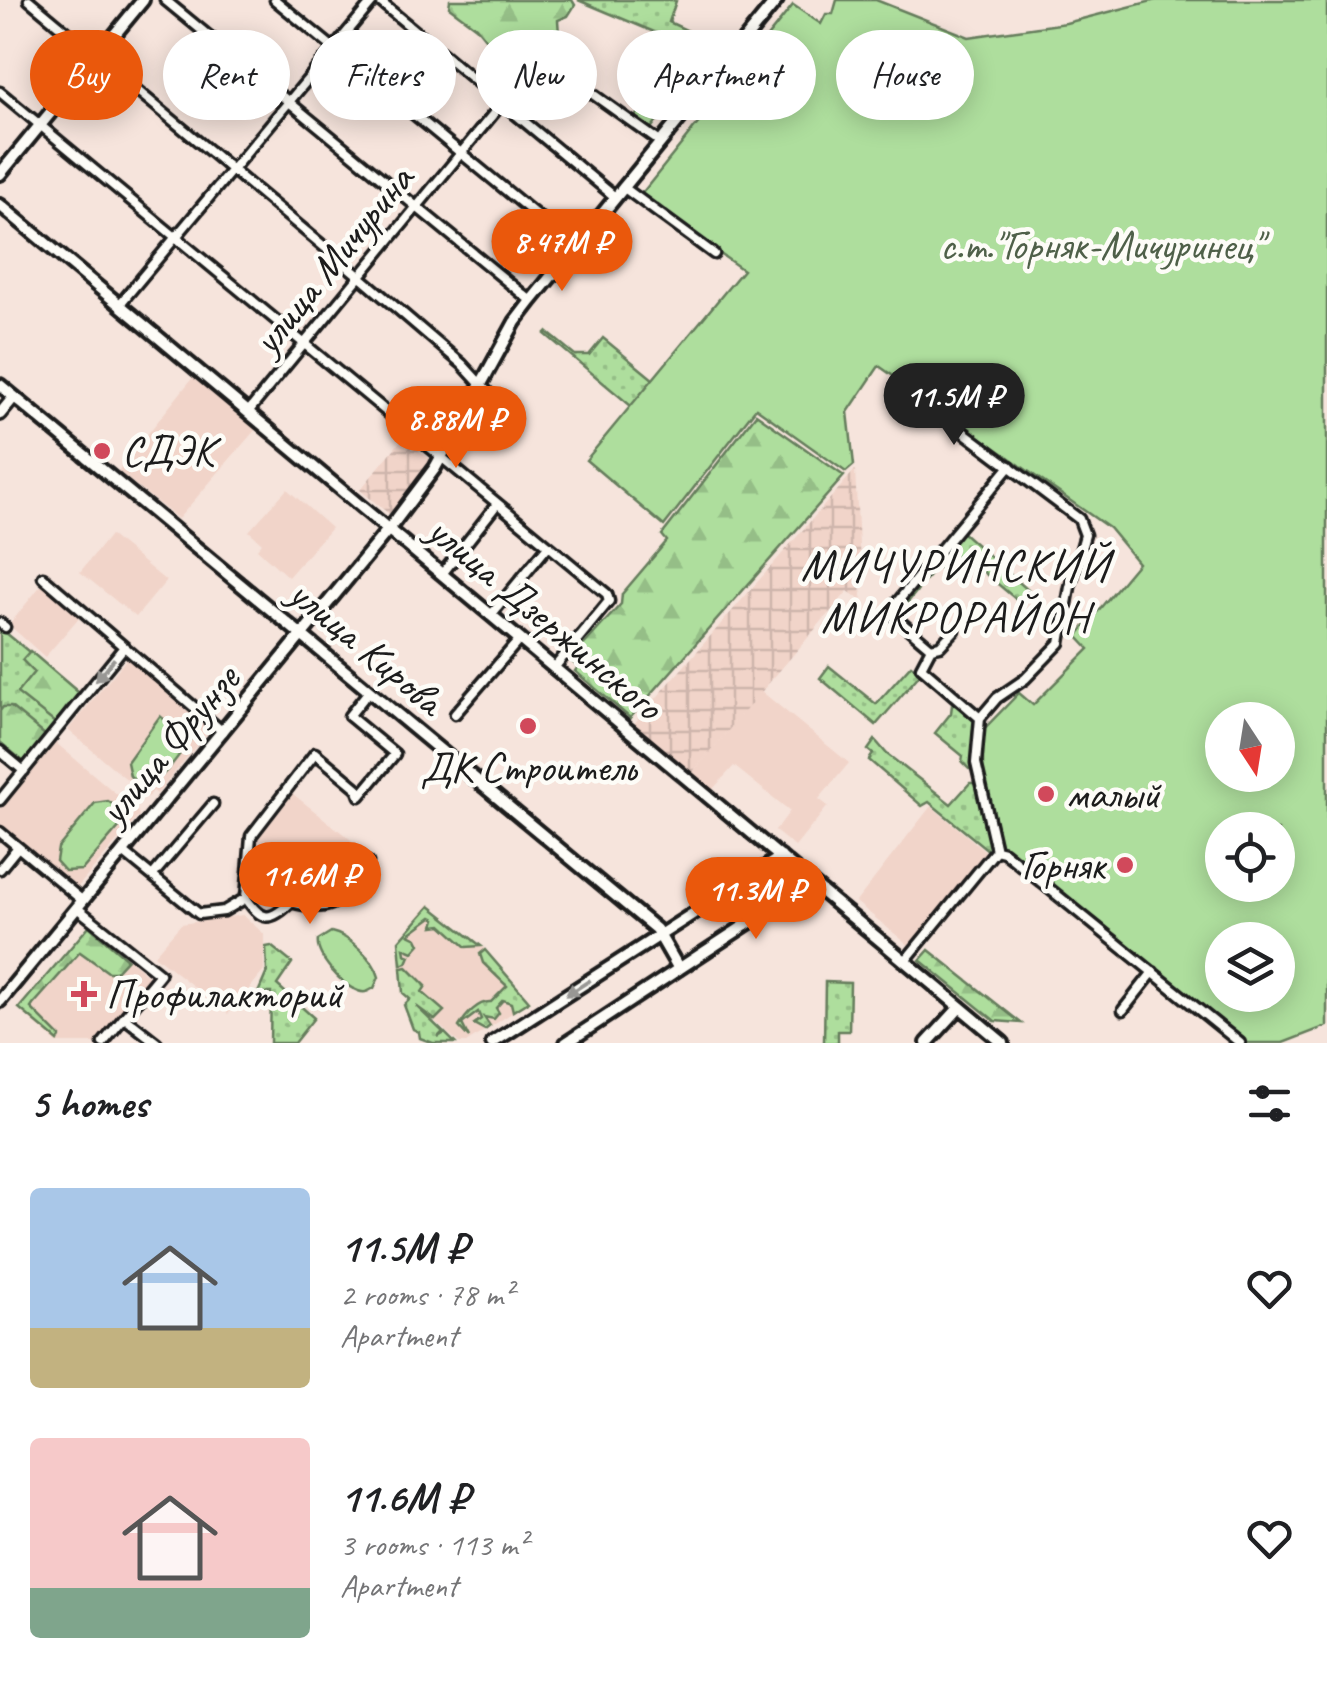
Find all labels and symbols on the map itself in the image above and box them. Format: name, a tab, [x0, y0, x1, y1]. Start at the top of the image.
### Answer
street label: улица Мичурина	[239, 153, 427, 368]
pin: 8.47M ₽	[470, 209, 654, 294]
park label: с.т."Горняк-Мичуринец"	[940, 219, 1270, 272]
pin: 11.5M ₽	[862, 363, 1046, 448]
pin: 8.88M ₽	[364, 386, 548, 471]
place label: СДЭК	[122, 425, 222, 478]
marker: СДЭК	[91, 440, 113, 462]
street label: улица Дзержинского	[414, 502, 675, 733]
district label: МИЧУРИНСКИЙ МИКРОРАЙОН	[801, 537, 1115, 646]
street label: улица Кирова	[276, 565, 457, 729]
street label: улица Фрунзе	[85, 652, 253, 838]
one-way arrow	[95, 658, 116, 683]
north arrow	[1205, 702, 1295, 792]
marker: ДК Строитель	[517, 715, 539, 737]
place label: ДК Строитель	[420, 741, 638, 794]
place label: малый	[1066, 768, 1162, 821]
marker: малый	[1035, 783, 1057, 805]
place label: Горняк	[1021, 839, 1108, 892]
pin: 11.6M ₽	[218, 842, 402, 927]
marker: Горняк	[1114, 854, 1136, 876]
pin: 11.3M ₽	[664, 857, 848, 942]
place label: Профилакторий	[106, 968, 345, 1021]
one-way arrow	[564, 979, 591, 997]
marker: Профилакторий	[71, 981, 97, 1007]

